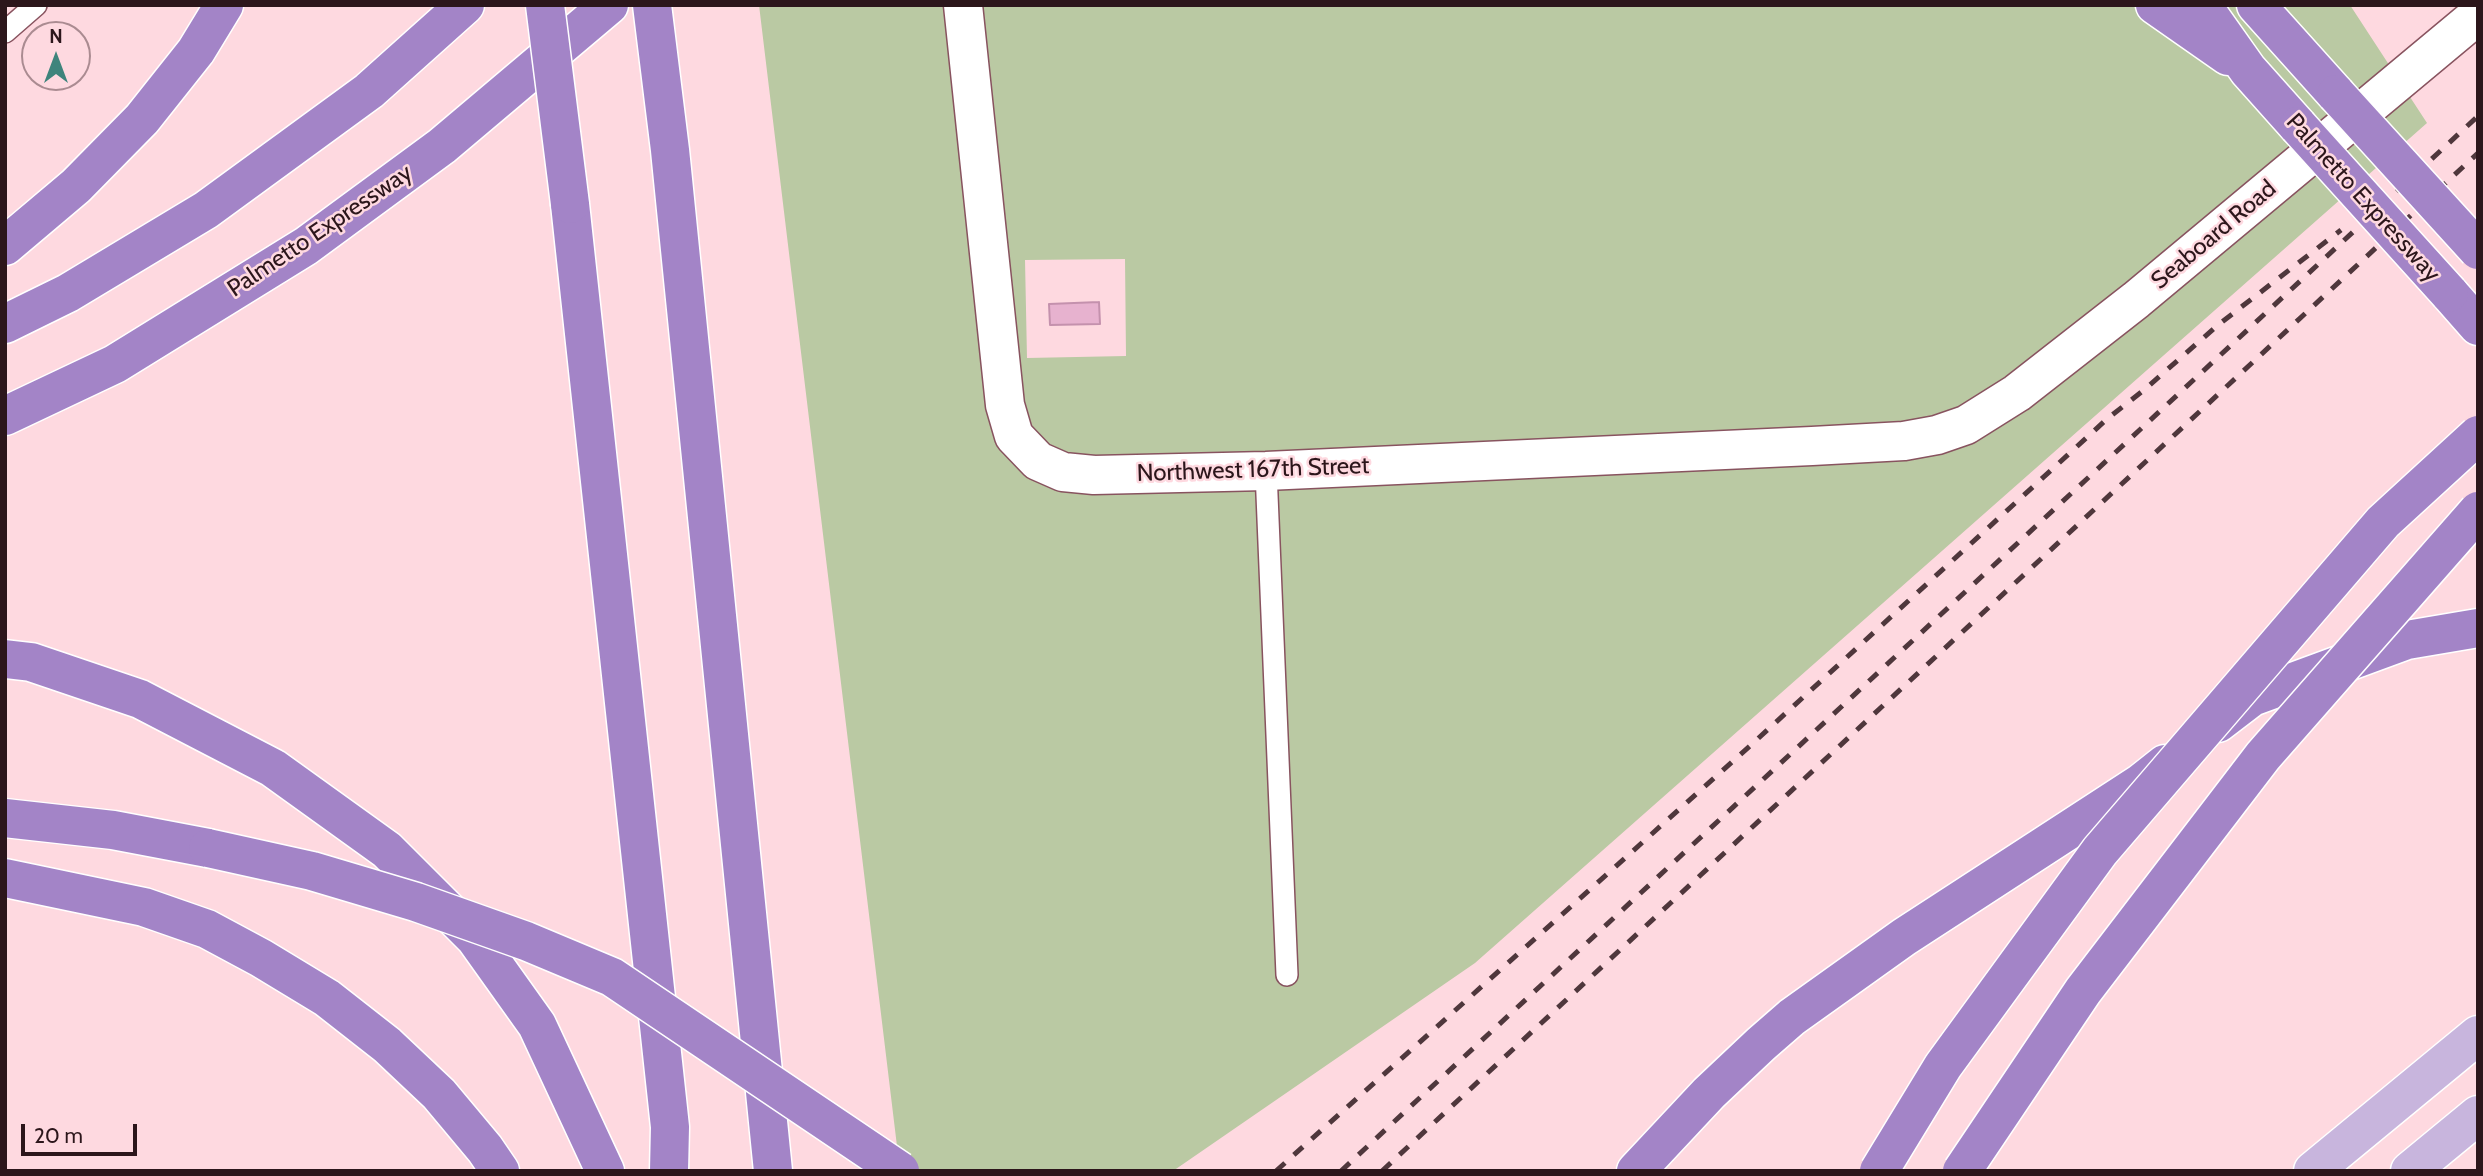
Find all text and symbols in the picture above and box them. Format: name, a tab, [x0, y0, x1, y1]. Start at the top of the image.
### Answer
north arrow	[21, 21, 91, 91]
text: N	[49, 25, 63, 48]
street label: Palmetto Expressway	[2280, 108, 2446, 288]
street label: Palmetto Expressway	[222, 159, 418, 303]
street label: Seaboard Road	[2146, 175, 2282, 295]
street label: Northwest 167th Street	[1136, 452, 1370, 488]
scale bar	[24, 1110, 140, 1154]
text: 20 m	[34, 1123, 83, 1148]

